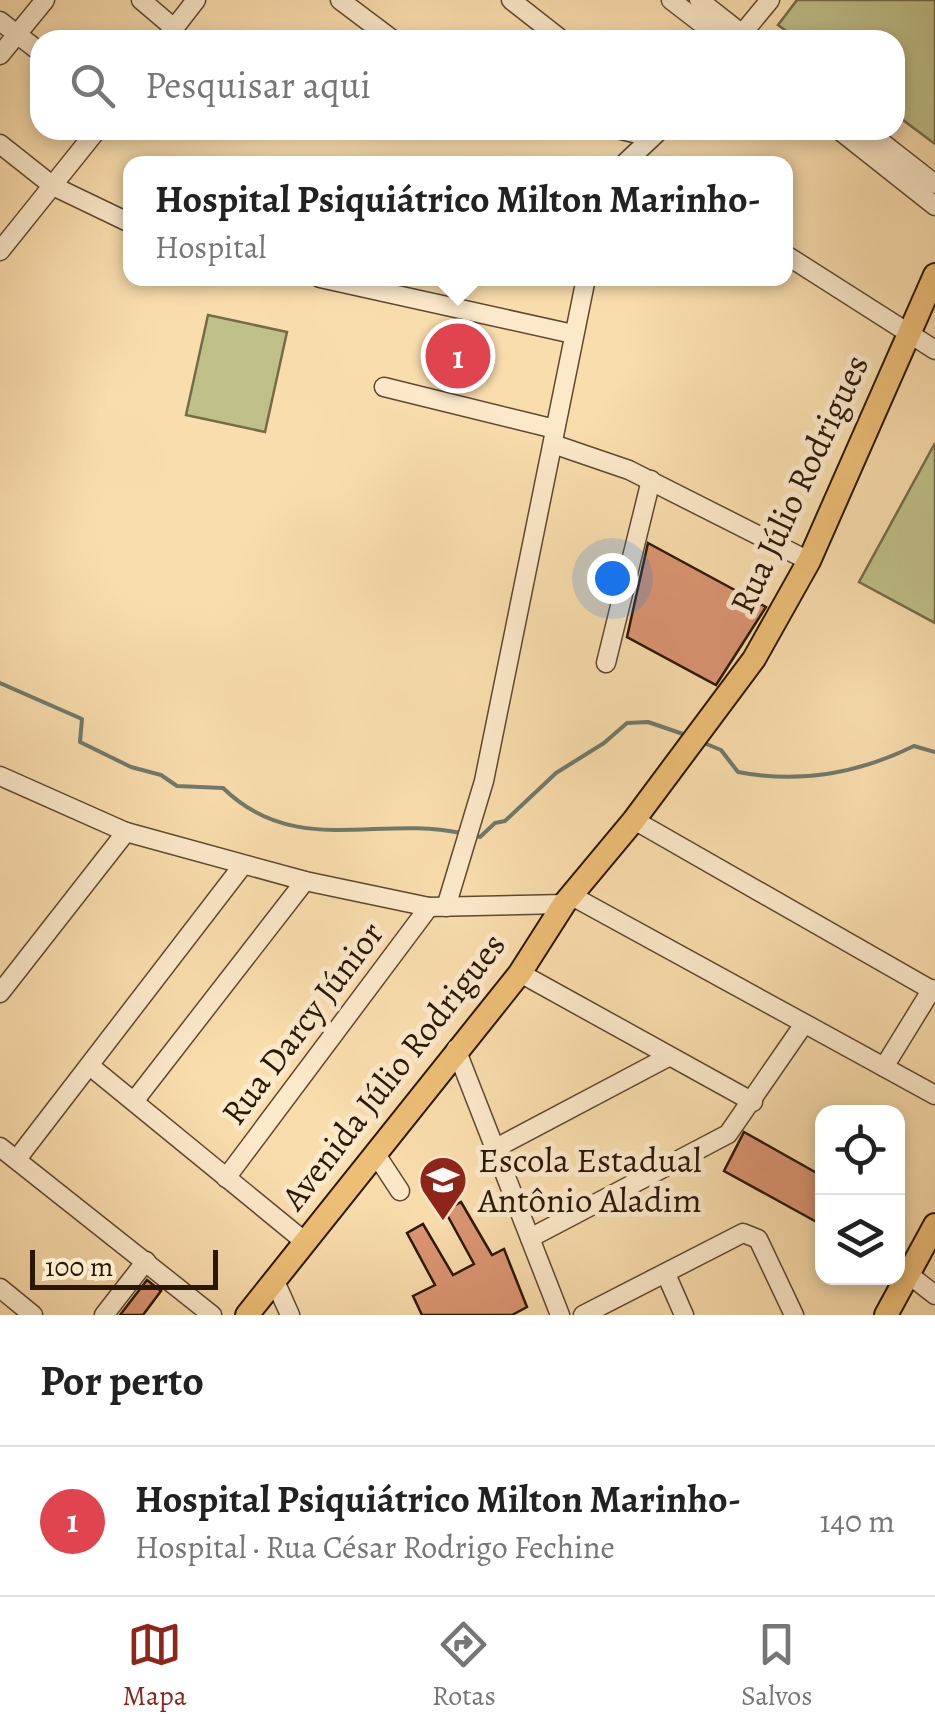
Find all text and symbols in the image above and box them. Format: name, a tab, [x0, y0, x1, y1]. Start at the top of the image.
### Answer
search box	[30, 30, 905, 140]
icon: search	[65, 58, 120, 113]
text: Pesquisar aqui	[145, 59, 371, 111]
popup	[123, 156, 793, 286]
text: Hospital Psiquiátrico Milton Marinho-	[155, 173, 761, 225]
text: Hospital	[155, 225, 266, 269]
pin: 1	[426, 318, 490, 394]
street label: Rua Júlio Rodrigues	[718, 347, 880, 621]
your location	[587, 553, 638, 604]
street label: Rua Darcy Júnior	[210, 911, 394, 1135]
street label: Avenida Júlio Rodrigues	[269, 922, 516, 1220]
map controls	[815, 1105, 905, 1285]
button: locate	[815, 1105, 905, 1195]
place label: Escola Estadual Antônio Aladim	[477, 1136, 702, 1224]
school or university icon: Escola Estadual Antônio Aladim	[417, 1154, 469, 1222]
button: layers	[815, 1195, 905, 1285]
scale bar	[30, 1245, 218, 1290]
text: 100 m	[45, 1248, 113, 1286]
text: Por perto	[40, 1352, 204, 1409]
text: Hospital Psiquiátrico Milton Marinho-	[135, 1473, 741, 1525]
text: 1	[67, 1499, 78, 1543]
text: 140 m	[820, 1499, 895, 1543]
text: Hospital · Rua César Rodrigo Fechine	[135, 1525, 615, 1569]
tab: Mapa	[123, 1617, 187, 1715]
tab: Rotas	[432, 1617, 496, 1715]
tab: Salvos	[741, 1617, 812, 1715]

